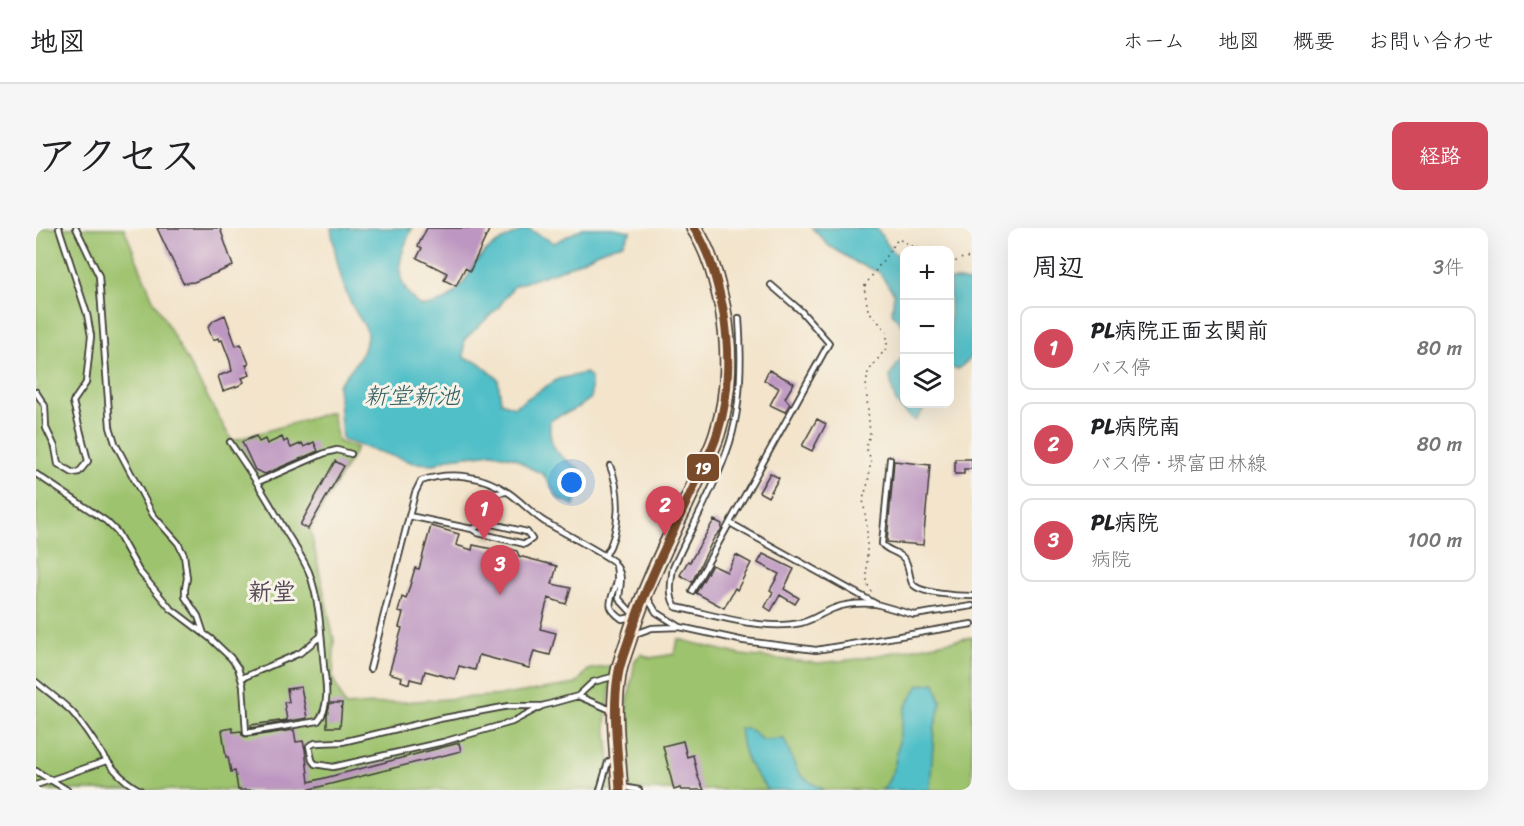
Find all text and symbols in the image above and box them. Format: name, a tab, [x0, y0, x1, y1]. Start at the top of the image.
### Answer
text: 地図	[30, 17, 86, 66]
text: ホーム	[1123, 22, 1185, 60]
text: 地図	[1218, 22, 1260, 60]
text: 概要	[1293, 22, 1335, 60]
text: お問い合わせ	[1368, 22, 1494, 60]
text: アクセス	[36, 119, 201, 193]
button: 経路	[1392, 122, 1488, 190]
text: 周辺	[1032, 244, 1084, 290]
map controls	[900, 246, 954, 408]
button: +	[900, 246, 954, 300]
text: 3件	[1433, 250, 1464, 285]
button: −	[900, 300, 954, 354]
text: PL病院正面玄関前	[1091, 311, 1269, 350]
text: 1	[1049, 331, 1058, 366]
text: 80 m	[1417, 331, 1462, 366]
text: バス停	[1091, 350, 1151, 385]
button: layers	[900, 354, 954, 408]
water label: 新堂新池	[364, 375, 461, 417]
text: PL病院南	[1091, 407, 1181, 446]
text: 2	[1048, 427, 1059, 462]
text: 80 m	[1417, 427, 1462, 462]
text: バス停 · 堺富田林線	[1091, 446, 1267, 481]
line badge: 19	[686, 453, 720, 482]
text: 19	[695, 454, 712, 483]
your location	[557, 468, 586, 497]
pin: 2	[646, 486, 684, 536]
pin: 1	[464, 490, 504, 540]
text: PL病院	[1091, 503, 1159, 542]
text: 3	[1048, 523, 1059, 558]
text: 100 m	[1408, 523, 1462, 558]
text: 病院	[1091, 542, 1131, 577]
pin: 3	[480, 546, 520, 595]
district label: 新堂	[248, 571, 296, 613]

